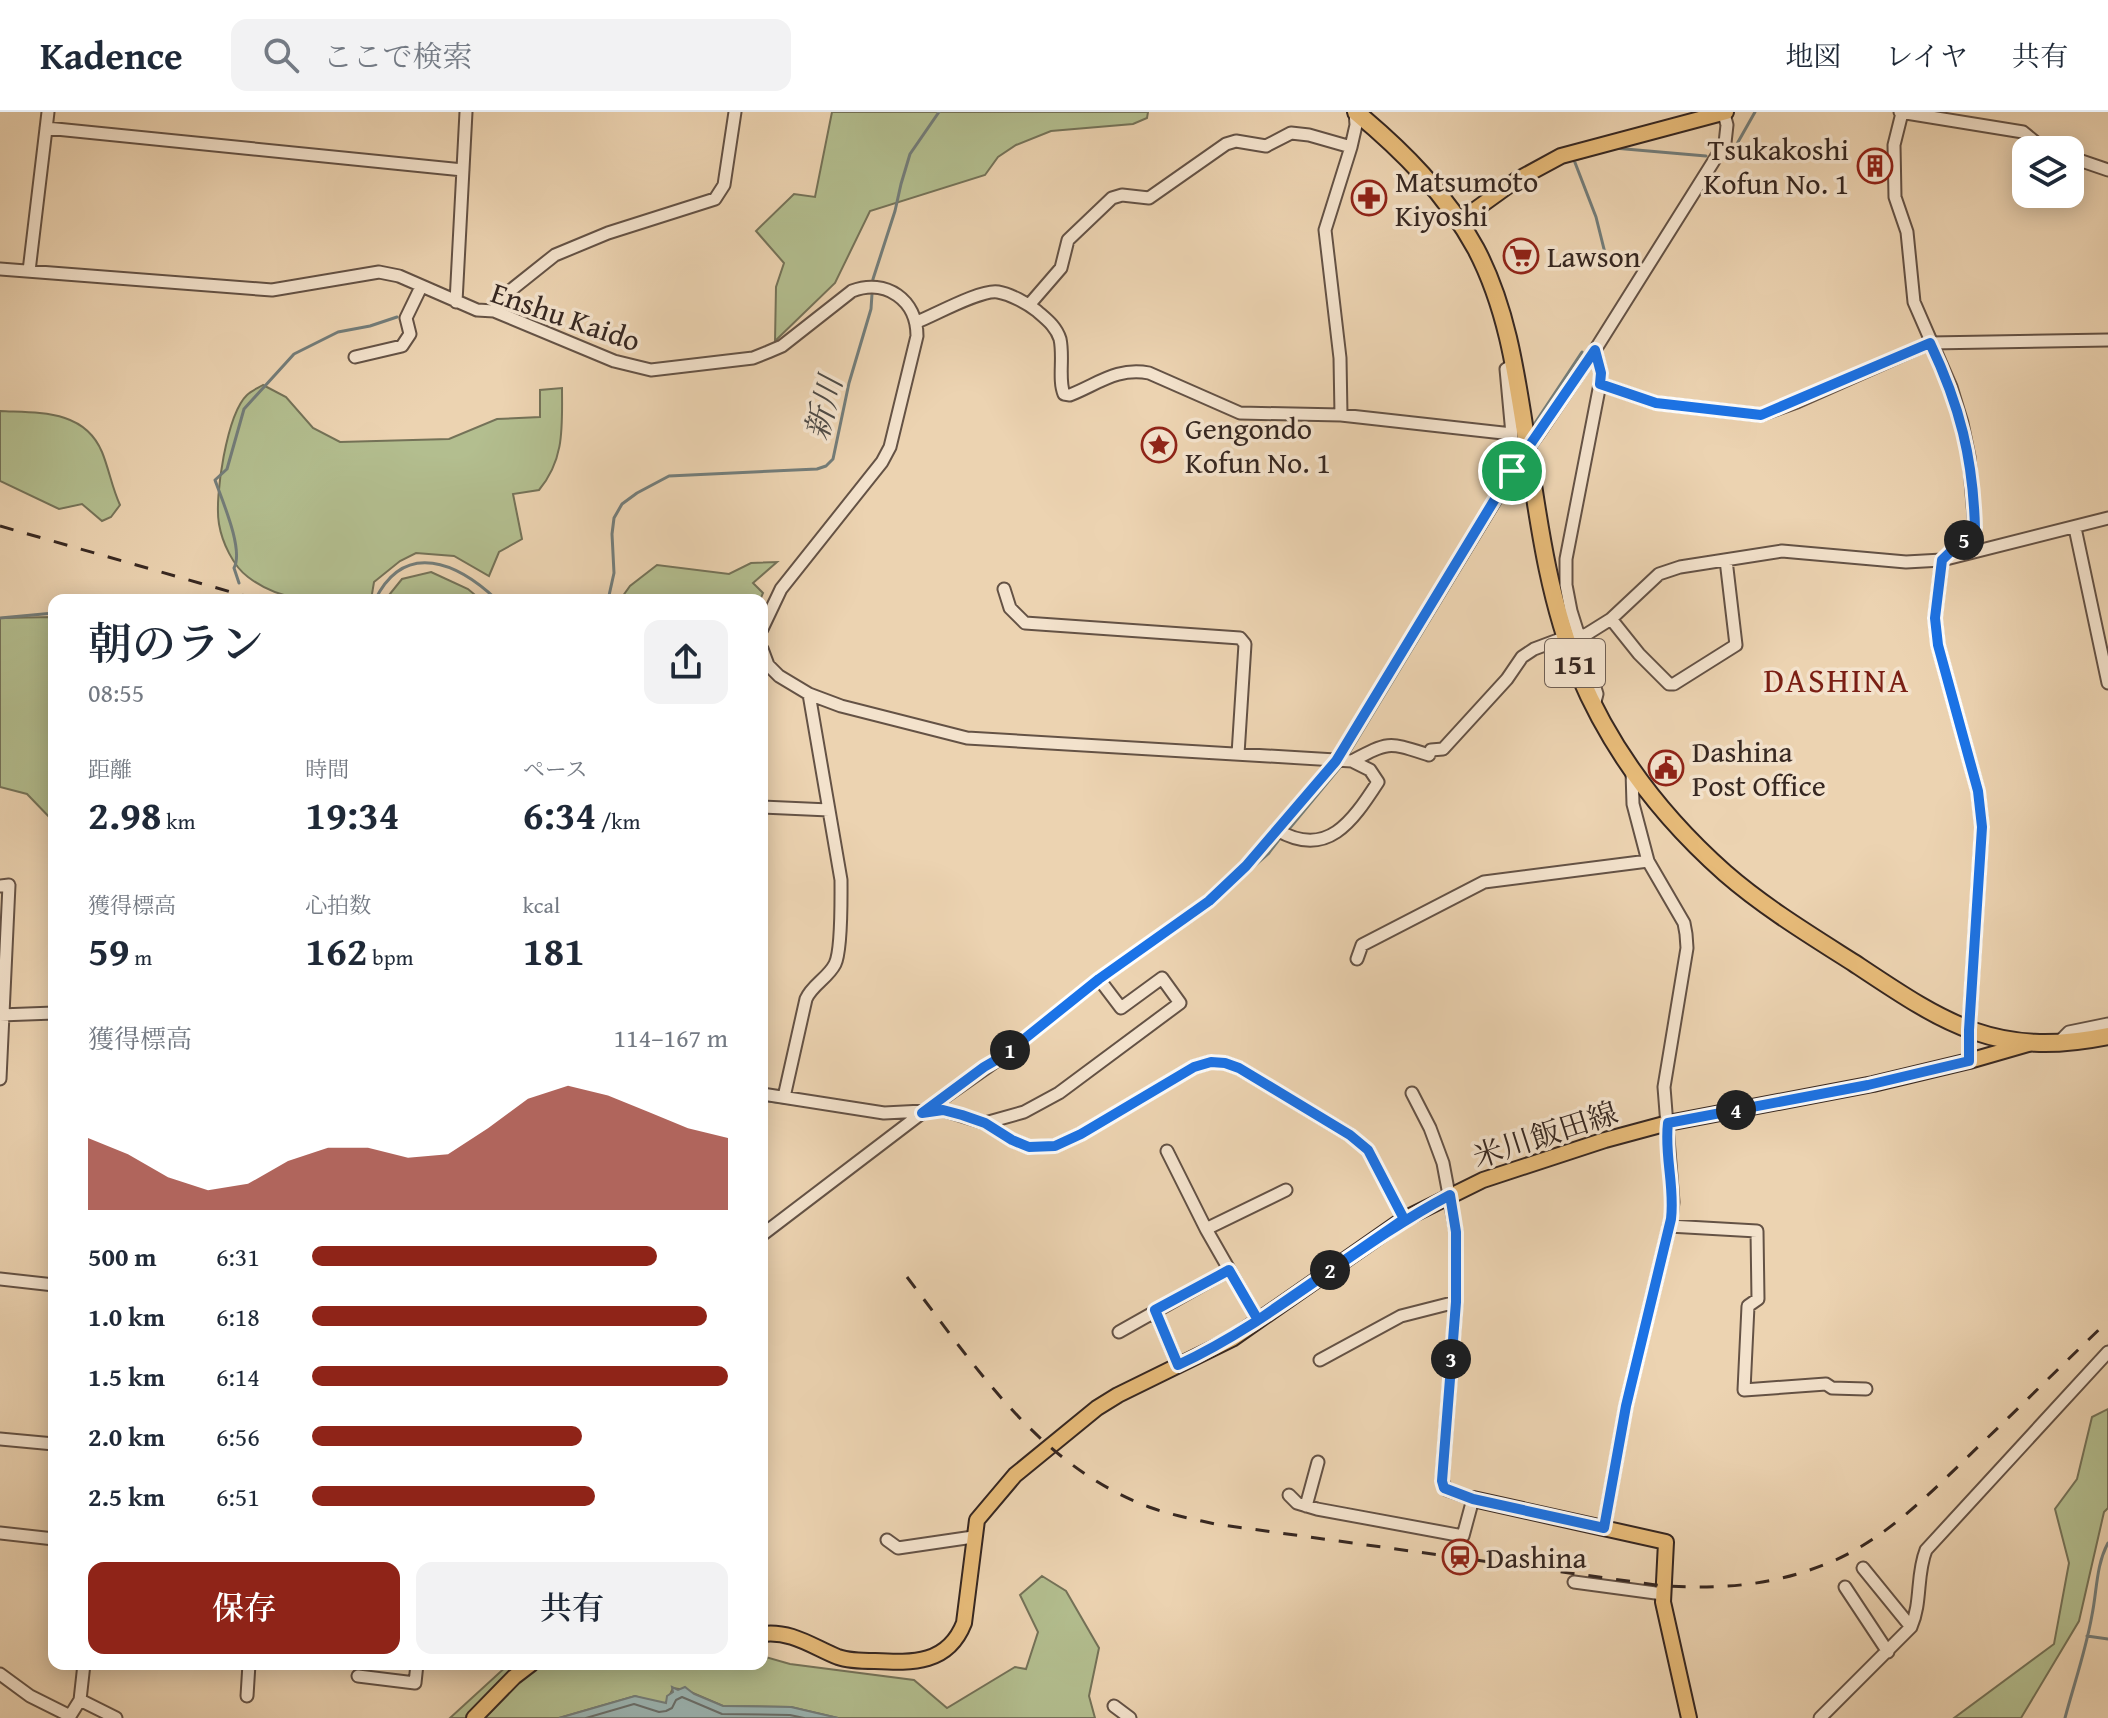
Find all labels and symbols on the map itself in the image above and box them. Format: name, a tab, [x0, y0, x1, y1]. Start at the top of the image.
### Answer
place label: Tsukakoshi Kofun No. 1	[1703, 127, 1849, 205]
building icon: Tsukakoshi Kofun No. 1	[1856, 147, 1894, 185]
place label: Matsumoto Kiyoshi	[1395, 159, 1538, 237]
pharmacy icon: Matsumoto Kiyoshi	[1350, 179, 1388, 217]
place label: Lawson	[1547, 234, 1641, 278]
supermarket icon: Lawson	[1502, 237, 1540, 275]
street label: Enshu Kaido	[485, 270, 647, 362]
water label: 新川	[792, 368, 854, 445]
place label: Gengondo Kofun No. 1	[1185, 406, 1331, 484]
place icon: Gengondo Kofun No. 1	[1140, 426, 1178, 464]
pin	[1478, 437, 1546, 505]
pin: 5	[1944, 520, 1984, 560]
road number: 151	[1545, 639, 1605, 687]
district label: DASHINA	[1764, 655, 1910, 704]
place label: Dashina Post Office	[1692, 729, 1826, 807]
public building icon: Dashina Post Office	[1647, 749, 1685, 787]
pin: 1	[990, 1030, 1030, 1070]
street label: 米川飯田線	[1467, 1090, 1623, 1178]
pin: 4	[1716, 1090, 1756, 1130]
pin: 2	[1310, 1250, 1350, 1290]
pin: 3	[1431, 1339, 1471, 1379]
place label: Dashina	[1486, 1535, 1587, 1579]
station icon: Dashina	[1441, 1538, 1479, 1576]

